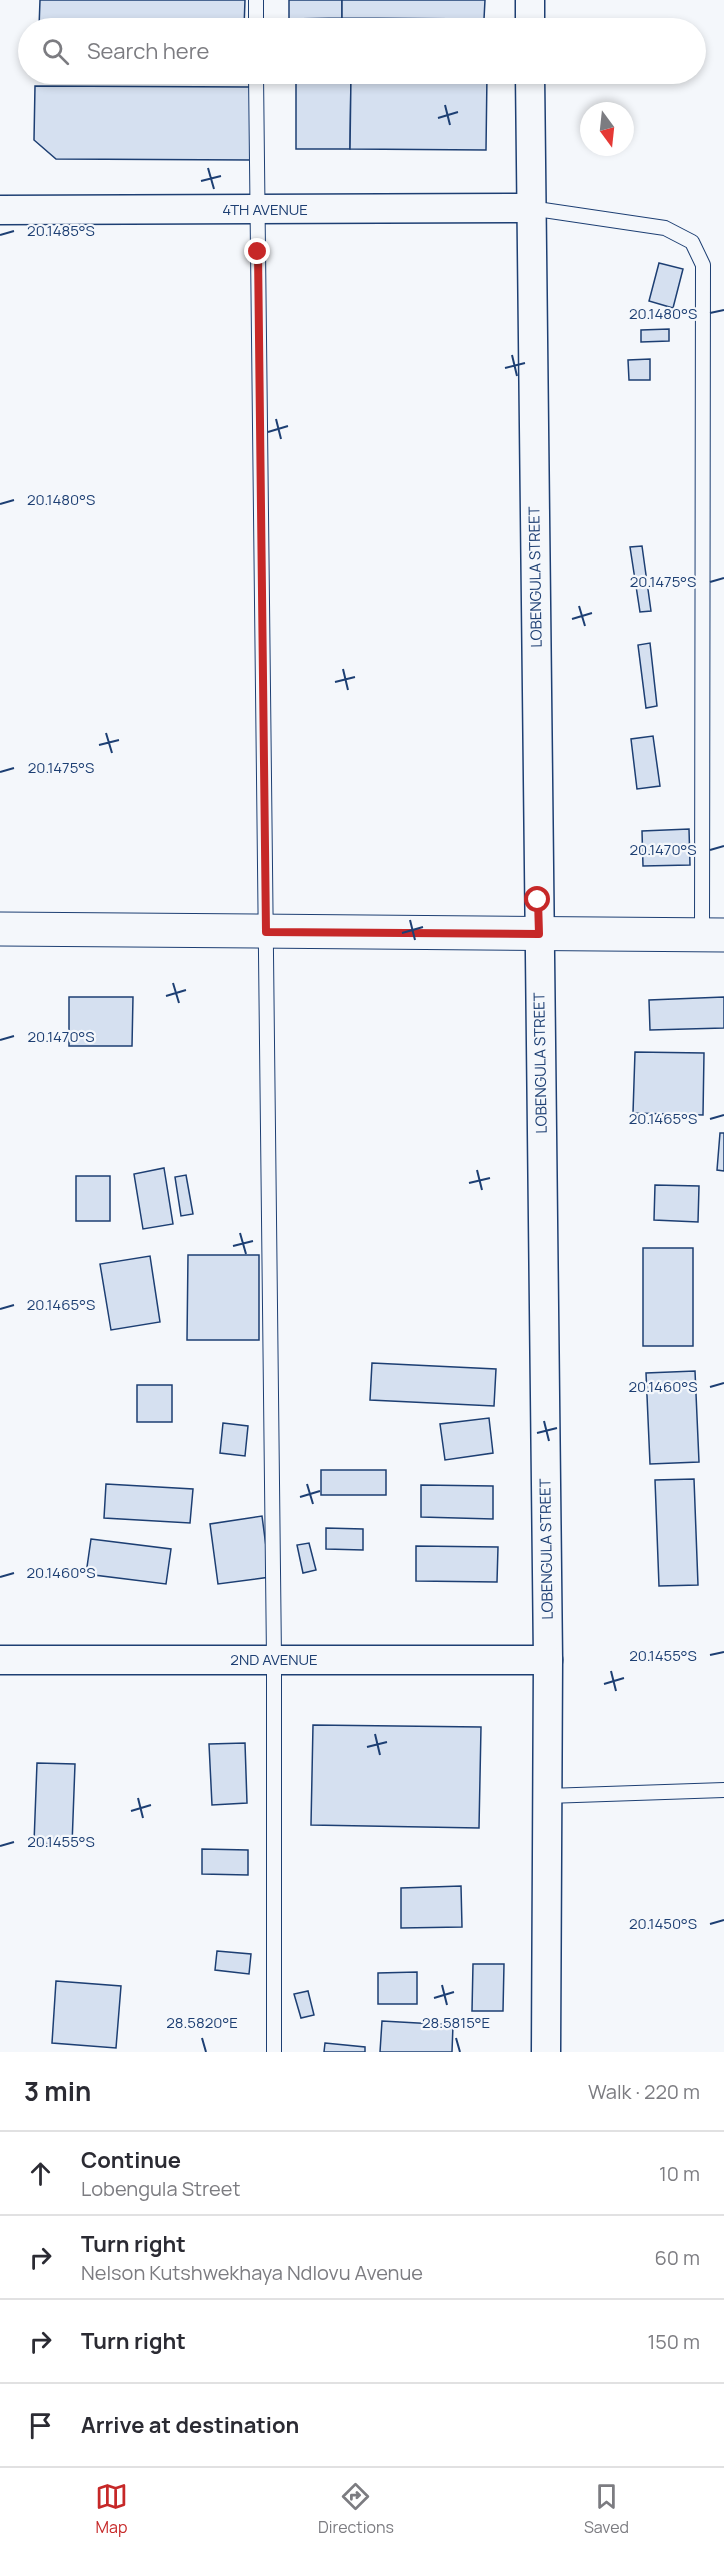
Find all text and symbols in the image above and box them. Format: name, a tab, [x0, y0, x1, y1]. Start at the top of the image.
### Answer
search box	[18, 18, 706, 84]
icon: search	[39, 35, 72, 68]
text: Search here	[87, 36, 209, 66]
north arrow	[580, 102, 634, 156]
street label: 4TH AVENUE	[222, 199, 308, 220]
text: 20.1485°S	[27, 220, 95, 241]
route end	[244, 238, 270, 264]
text: 20.1480°S	[629, 303, 697, 324]
text: 20.1480°S	[27, 489, 95, 510]
street label: LOBENGULA STREET	[523, 506, 547, 648]
text: 20.1475°S	[630, 571, 696, 592]
text: 20.1475°S	[28, 757, 94, 778]
text: 20.1470°S	[629, 839, 697, 860]
route start	[524, 886, 550, 912]
street label: LOBENGULA STREET	[528, 992, 552, 1134]
text: 20.1470°S	[27, 1026, 95, 1047]
text: 20.1465°S	[629, 1108, 697, 1129]
text: 20.1465°S	[27, 1294, 95, 1315]
text: 20.1460°S	[629, 1376, 697, 1397]
street label: LOBENGULA STREET	[534, 1478, 558, 1620]
text: 20.1460°S	[27, 1562, 95, 1583]
text: 20.1455°S	[629, 1645, 697, 1666]
street label: 2ND AVENUE	[230, 1649, 318, 1670]
text: 20.1455°S	[27, 1831, 95, 1852]
text: 20.1450°S	[629, 1913, 697, 1934]
text: 28.5820°E	[166, 2012, 238, 2033]
text: 28.5815°E	[422, 2012, 490, 2033]
text: 3 min	[24, 2073, 91, 2109]
text: Walk · 220 m	[588, 2078, 700, 2105]
text: Continue	[81, 2145, 181, 2175]
icon: ahead	[24, 2157, 57, 2190]
text: 10 m	[659, 2160, 700, 2187]
text: Lobengula Street	[81, 2175, 240, 2202]
text: Turn right	[81, 2229, 186, 2259]
icon: right	[24, 2241, 57, 2274]
text: 60 m	[654, 2244, 700, 2271]
text: Nelson Kutshwekhaya Ndlovu Avenue	[81, 2259, 423, 2286]
icon: right	[24, 2325, 57, 2358]
text: Turn right	[81, 2326, 186, 2356]
text: 150 m	[647, 2328, 700, 2355]
icon: arrive	[24, 2409, 57, 2442]
text: Arrive at destination	[81, 2410, 299, 2440]
tab: Map	[95, 2480, 128, 2538]
tab: Directions	[318, 2480, 394, 2538]
tab: Saved	[584, 2480, 629, 2538]

